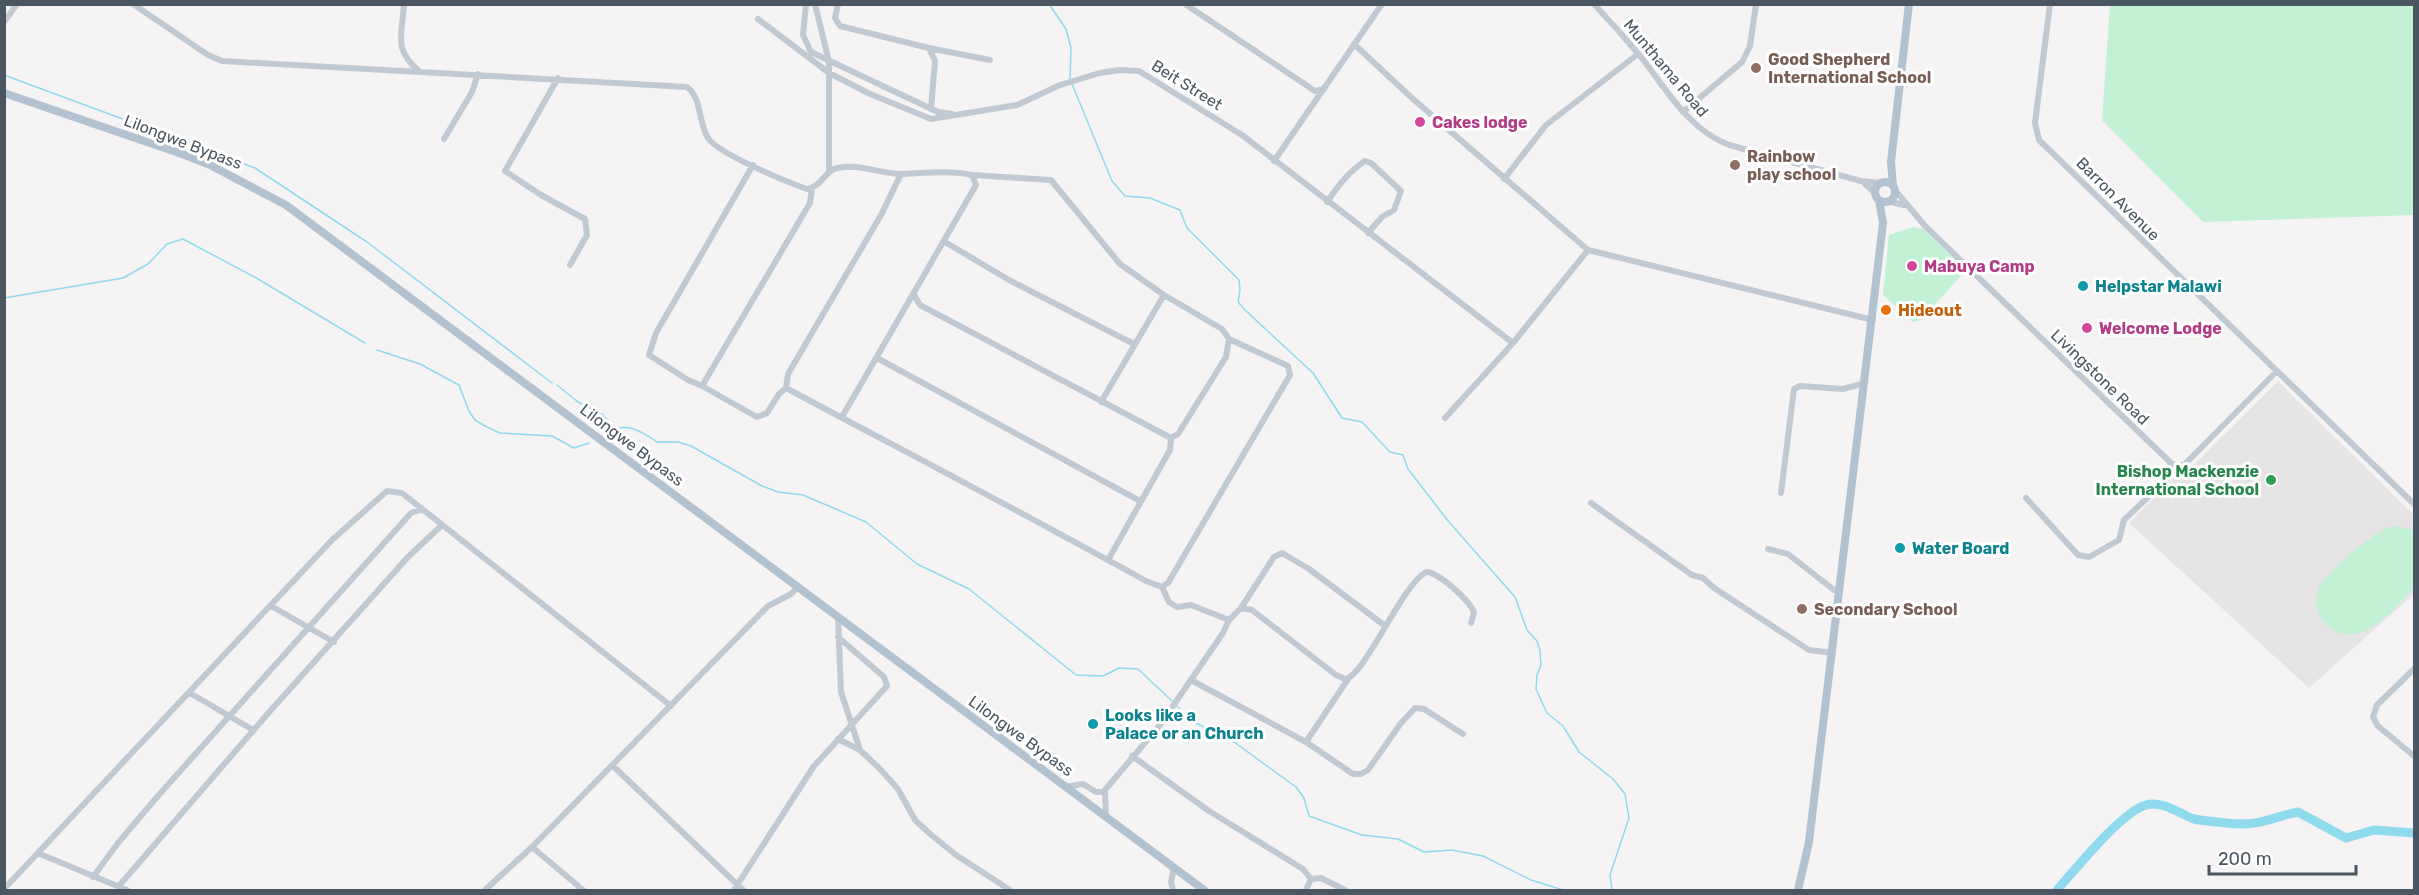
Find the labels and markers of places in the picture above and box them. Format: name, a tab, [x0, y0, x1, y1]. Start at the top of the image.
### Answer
place label: Good Shepherd International School	[1768, 50, 1931, 87]
marker: Good Shepherd International School	[1749, 61, 1763, 75]
place label: Cakes lodge	[1432, 113, 1528, 132]
marker: Cakes lodge	[1413, 115, 1427, 129]
place label: Rainbow play school	[1747, 147, 1836, 184]
marker: Rainbow play school	[1728, 158, 1742, 172]
place label: Mabuya Camp	[1924, 257, 2035, 276]
marker: Mabuya Camp	[1905, 259, 1919, 273]
place label: Helpstar Malawi	[2095, 277, 2222, 296]
marker: Helpstar Malawi	[2076, 279, 2090, 293]
place label: Hideout	[1898, 301, 1962, 320]
marker: Hideout	[1879, 303, 1893, 317]
place label: Welcome Lodge	[2099, 319, 2222, 338]
marker: Welcome Lodge	[2080, 321, 2094, 335]
place label: Bishop Mackenzie International School	[2096, 462, 2259, 499]
marker: Bishop Mackenzie International School	[2264, 473, 2278, 487]
place label: Water Board	[1912, 539, 2009, 558]
marker: Water Board	[1893, 541, 1907, 555]
place label: Secondary School	[1814, 600, 1958, 619]
marker: Secondary School	[1795, 602, 1809, 616]
place label: Looks like a Palace or an Church	[1105, 706, 1264, 743]
marker: Looks like a Palace or an Church	[1086, 717, 1100, 731]

